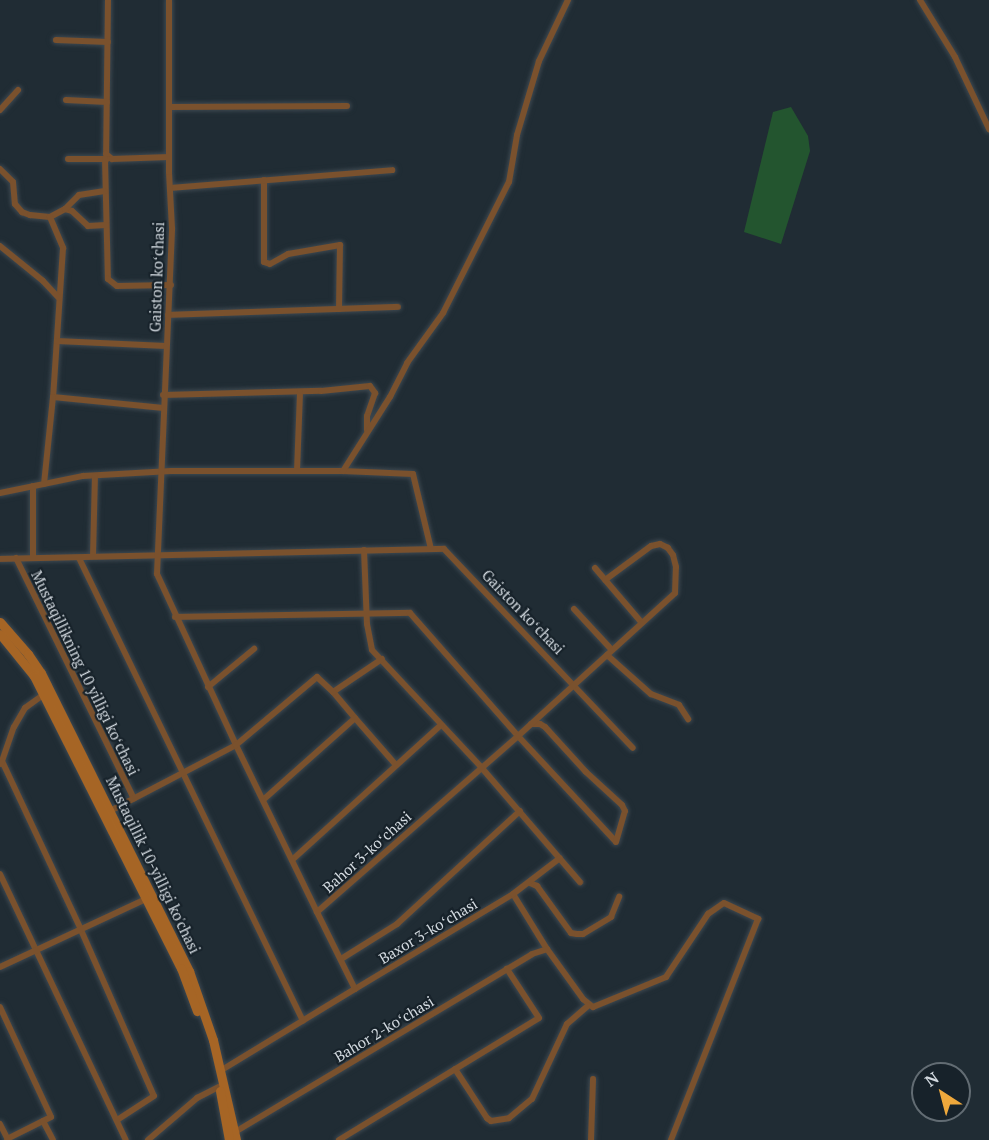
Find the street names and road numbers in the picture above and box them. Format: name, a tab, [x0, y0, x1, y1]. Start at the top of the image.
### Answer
street label: Gaiston koʻchasi	[146, 221, 168, 333]
street label: Gaiston koʻchasi	[478, 566, 568, 658]
street label: Mustaqillikning 10 yilligi koʻchasi	[27, 568, 143, 778]
street label: Mustaqillik 10-yilligi ko'chasi	[102, 773, 204, 957]
street label: Bahor 3-koʻchasi	[319, 808, 415, 896]
street label: Baxor 3-koʻchasi	[375, 895, 481, 967]
street label: Bahor 2-koʻchasi	[331, 992, 437, 1066]

